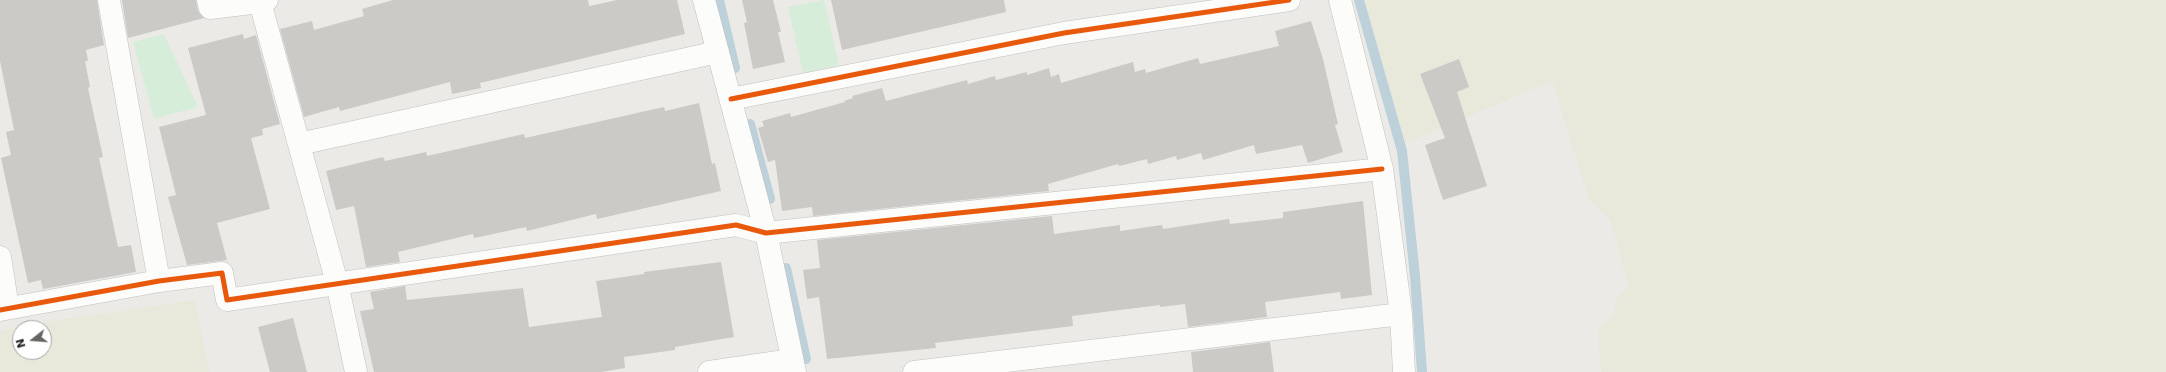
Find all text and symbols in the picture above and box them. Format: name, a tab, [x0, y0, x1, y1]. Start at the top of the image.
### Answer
north arrow	[12, 320, 52, 360]
text: N	[13, 337, 29, 350]

